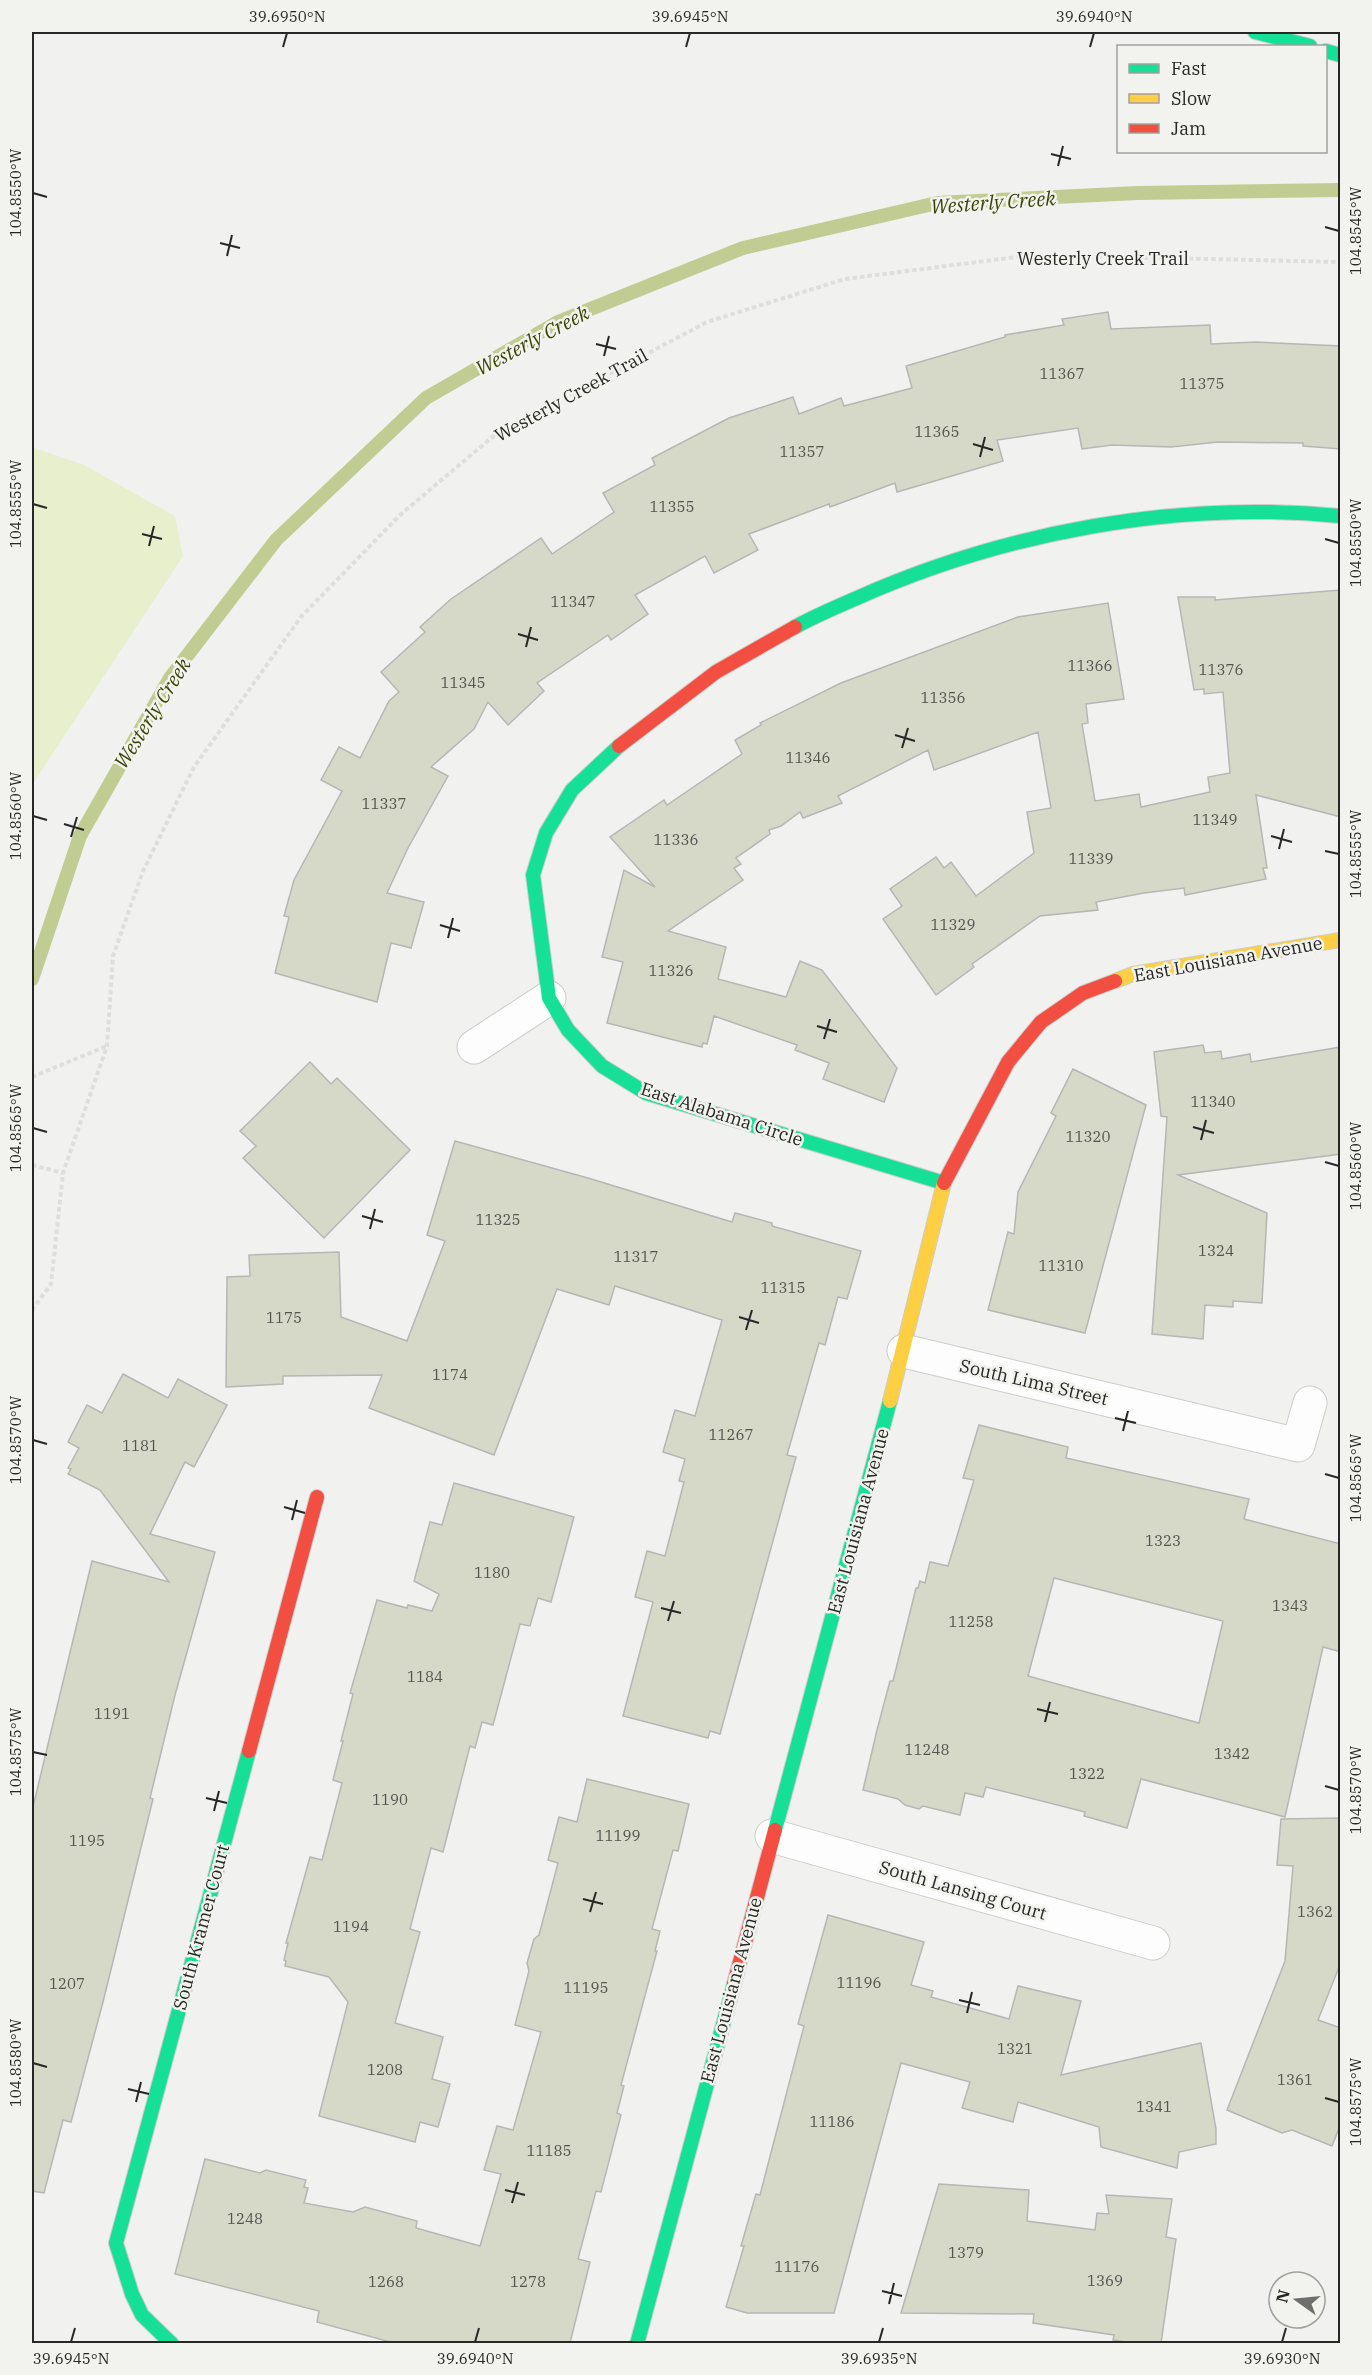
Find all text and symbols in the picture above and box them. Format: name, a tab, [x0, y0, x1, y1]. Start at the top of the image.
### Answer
text: 39.6950°N	[249, 7, 325, 26]
text: 39.6945°N	[652, 7, 728, 26]
text: 39.6940°N	[1056, 7, 1132, 26]
legend	[1117, 45, 1327, 153]
text: Fast	[1171, 57, 1206, 80]
text: Slow	[1171, 87, 1211, 110]
text: Jam	[1171, 117, 1206, 140]
text: 104.8550°W	[6, 148, 25, 237]
water label: Westerly Creek	[929, 184, 1057, 220]
text: 104.8545°W	[1346, 186, 1365, 275]
street label: Westerly Creek Trail	[1017, 247, 1189, 270]
water label: Westerly Creek	[470, 298, 594, 381]
street label: Westerly Creek Trail	[490, 343, 652, 447]
house number: 11367	[1039, 364, 1085, 383]
house number: 11375	[1179, 374, 1225, 393]
house number: 11365	[914, 422, 960, 441]
house number: 11357	[779, 442, 825, 461]
text: 104.8555°W	[6, 459, 25, 548]
house number: 11355	[649, 497, 695, 516]
text: 104.8550°W	[1346, 498, 1365, 587]
house number: 11347	[550, 592, 596, 611]
water label: Westerly Creek	[107, 652, 197, 773]
house number: 11366	[1067, 656, 1113, 675]
house number: 11376	[1198, 660, 1244, 679]
house number: 11345	[440, 673, 486, 692]
house number: 11356	[920, 688, 966, 707]
house number: 11346	[785, 748, 831, 767]
text: 104.8560°W	[6, 771, 25, 860]
house number: 11337	[361, 794, 407, 813]
text: 104.8555°W	[1346, 809, 1365, 898]
house number: 11349	[1192, 810, 1238, 829]
house number: 11336	[653, 830, 699, 849]
house number: 11339	[1068, 849, 1114, 868]
house number: 11329	[930, 915, 976, 934]
street label: East Louisiana Avenue	[1132, 931, 1324, 987]
house number: 11326	[648, 961, 694, 980]
street label: East Alabama Circle	[638, 1077, 806, 1151]
text: 104.8565°W	[6, 1083, 25, 1172]
house number: 11340	[1190, 1092, 1236, 1111]
text: 104.8560°W	[1346, 1121, 1365, 1210]
house number: 11320	[1065, 1127, 1111, 1146]
house number: 11325	[475, 1210, 521, 1229]
house number: 1324	[1198, 1241, 1234, 1260]
house number: 11317	[613, 1247, 659, 1266]
house number: 11310	[1038, 1256, 1084, 1275]
house number: 11315	[760, 1278, 806, 1297]
house number: 1175	[266, 1308, 302, 1327]
street label: South Lima Street	[957, 1354, 1111, 1410]
house number: 1174	[432, 1365, 468, 1384]
text: 104.8570°W	[6, 1395, 25, 1484]
house number: 11267	[708, 1425, 754, 1444]
street label: East Louisiana Avenue	[822, 1426, 894, 1616]
text: 104.8565°W	[1346, 1433, 1365, 1522]
house number: 1181	[122, 1436, 158, 1455]
house number: 1323	[1145, 1531, 1181, 1550]
house number: 1180	[474, 1563, 510, 1582]
house number: 1343	[1272, 1596, 1308, 1615]
house number: 11258	[948, 1612, 994, 1631]
house number: 1184	[407, 1667, 443, 1686]
house number: 1191	[94, 1704, 130, 1723]
text: 104.8575°W	[6, 1707, 25, 1796]
house number: 11248	[904, 1740, 950, 1759]
house number: 1342	[1214, 1744, 1250, 1763]
text: 104.8570°W	[1346, 1745, 1365, 1834]
house number: 1322	[1069, 1764, 1105, 1783]
house number: 1190	[372, 1790, 408, 1809]
house number: 11199	[595, 1826, 641, 1845]
house number: 1195	[69, 1831, 105, 1850]
street label: South Kramer Court	[168, 1842, 234, 2012]
street label: South Lansing Court	[877, 1855, 1049, 1925]
street label: East Louisiana Avenue	[695, 1895, 767, 2085]
house number: 1362	[1297, 1902, 1333, 1921]
house number: 1194	[333, 1917, 369, 1936]
house number: 11196	[836, 1973, 882, 1992]
house number: 1207	[49, 1974, 85, 1993]
house number: 11195	[563, 1978, 609, 1997]
text: 104.8580°W	[6, 2018, 25, 2107]
house number: 1321	[997, 2039, 1033, 2058]
text: 104.8575°W	[1346, 2057, 1365, 2146]
house number: 1208	[367, 2060, 403, 2079]
house number: 1361	[1277, 2070, 1313, 2089]
house number: 1341	[1136, 2097, 1172, 2116]
house number: 11186	[809, 2112, 855, 2131]
house number: 11185	[526, 2141, 572, 2160]
house number: 1248	[227, 2209, 263, 2228]
house number: 1379	[948, 2243, 984, 2262]
house number: 11176	[774, 2257, 820, 2276]
north arrow	[1267, 2270, 1327, 2330]
house number: 1369	[1087, 2271, 1123, 2290]
house number: 1268	[368, 2272, 404, 2291]
house number: 1278	[510, 2272, 546, 2291]
text: N	[1271, 2287, 1294, 2305]
text: 39.6945°N	[33, 2349, 109, 2368]
text: 39.6940°N	[437, 2349, 513, 2368]
text: 39.6935°N	[841, 2349, 917, 2368]
text: 39.6930°N	[1244, 2349, 1320, 2368]

